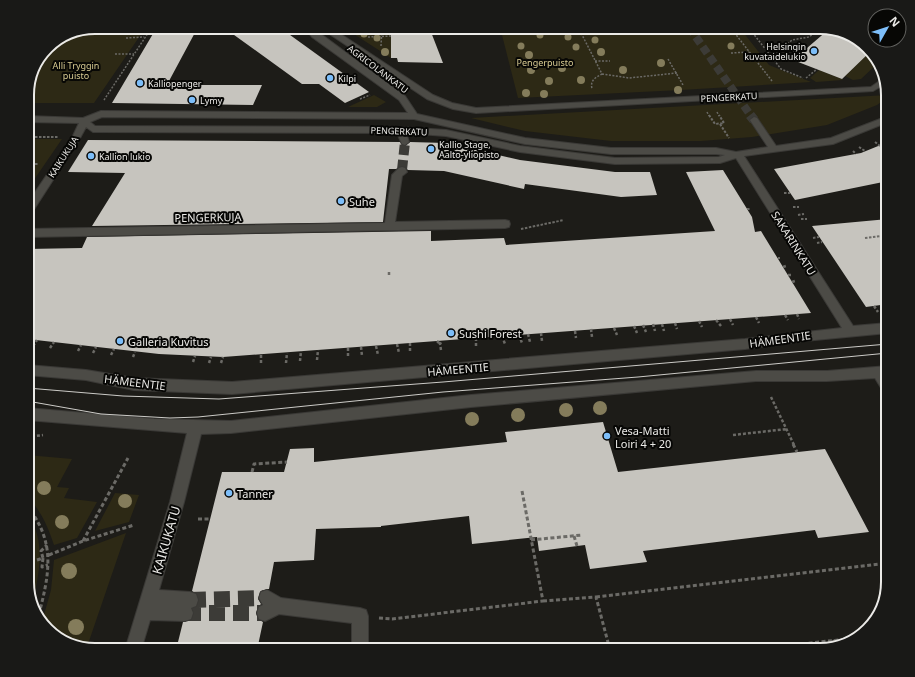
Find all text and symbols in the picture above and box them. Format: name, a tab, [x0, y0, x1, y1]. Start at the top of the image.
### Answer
north arrow	[867, 8, 907, 48]
text: N	[887, 13, 904, 30]
place label: Helsingin kuvataidelukio	[744, 40, 806, 63]
street label: AGRICOLANKATU	[345, 42, 411, 96]
marker: Helsingin kuvataidelukio	[809, 46, 819, 56]
park label: Pengerpuisto	[517, 56, 573, 69]
park label: Alli Tryggin puisto	[53, 59, 99, 82]
place label: Kilpi	[338, 72, 356, 85]
marker: Kilpi	[325, 73, 335, 83]
place label: Kalliopenger	[148, 77, 202, 90]
marker: Kalliopenger	[135, 78, 145, 88]
street label: PENGERKATU	[700, 89, 758, 105]
place label: Lymy	[200, 94, 223, 107]
marker: Lymy	[187, 95, 197, 105]
street label: PENGERKATU	[370, 124, 428, 138]
street label: KAIKUKUJA	[45, 134, 81, 180]
place label: Kallio Stage, Aalto-yliopisto	[439, 138, 499, 161]
marker: Kallio Stage, Aalto-yliopisto	[426, 144, 436, 154]
place label: Kallion lukio	[99, 150, 150, 163]
marker: Kallion lukio	[86, 151, 96, 161]
place label: Suhe	[349, 194, 375, 209]
marker: Suhe	[336, 196, 346, 206]
street label: SAKARINKATU	[768, 208, 820, 278]
street label: PENGERKUJA	[174, 209, 243, 225]
place label: Sushi Forest	[459, 326, 522, 341]
street label: HÄMEENTIE	[748, 327, 812, 351]
marker: Sushi Forest	[446, 328, 456, 338]
place label: Galleria Kuvitus	[128, 334, 209, 349]
marker: Galleria Kuvitus	[115, 336, 125, 346]
street label: HÄMEENTIE	[427, 359, 489, 379]
street label: HÄMEENTIE	[103, 371, 167, 393]
place label: Vesa-Matti Loiri 4 + 20	[615, 423, 671, 451]
marker: Vesa-Matti Loiri 4 + 20	[602, 431, 612, 441]
place label: Tanner	[237, 486, 273, 501]
marker: Tanner	[224, 488, 234, 498]
street label: KAIKUKATU	[148, 504, 184, 576]

